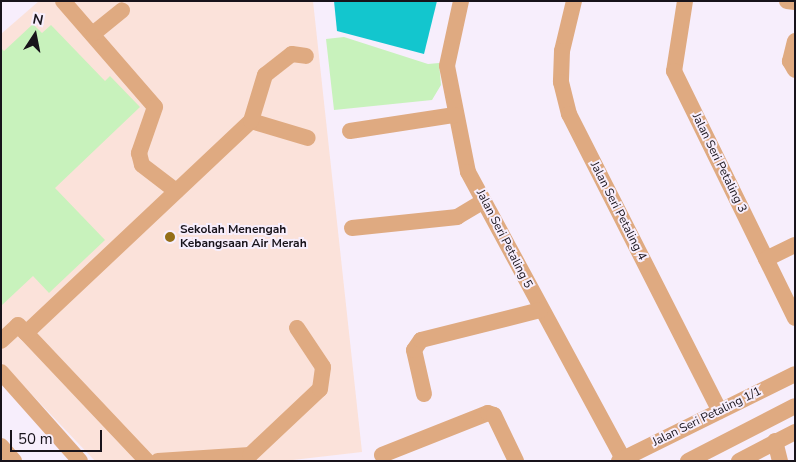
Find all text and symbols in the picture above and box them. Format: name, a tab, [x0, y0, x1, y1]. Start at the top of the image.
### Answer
text: N	[31, 9, 45, 30]
north arrow	[10, 10, 60, 60]
street label: Jalan Seri Petaling 3	[689, 111, 749, 215]
street label: Jalan Seri Petaling 4	[587, 159, 649, 263]
street label: Jalan Seri Petaling 5	[473, 187, 535, 291]
place label: Sekolah Menengah Kebangsaan Air Merah	[180, 223, 307, 251]
marker: Sekolah Menengah Kebangsaan Air Merah	[164, 231, 176, 243]
street label: Jalan Seri Petaling 1/1	[650, 384, 764, 450]
scale bar	[12, 420, 105, 452]
text: 50 m	[18, 429, 53, 449]

